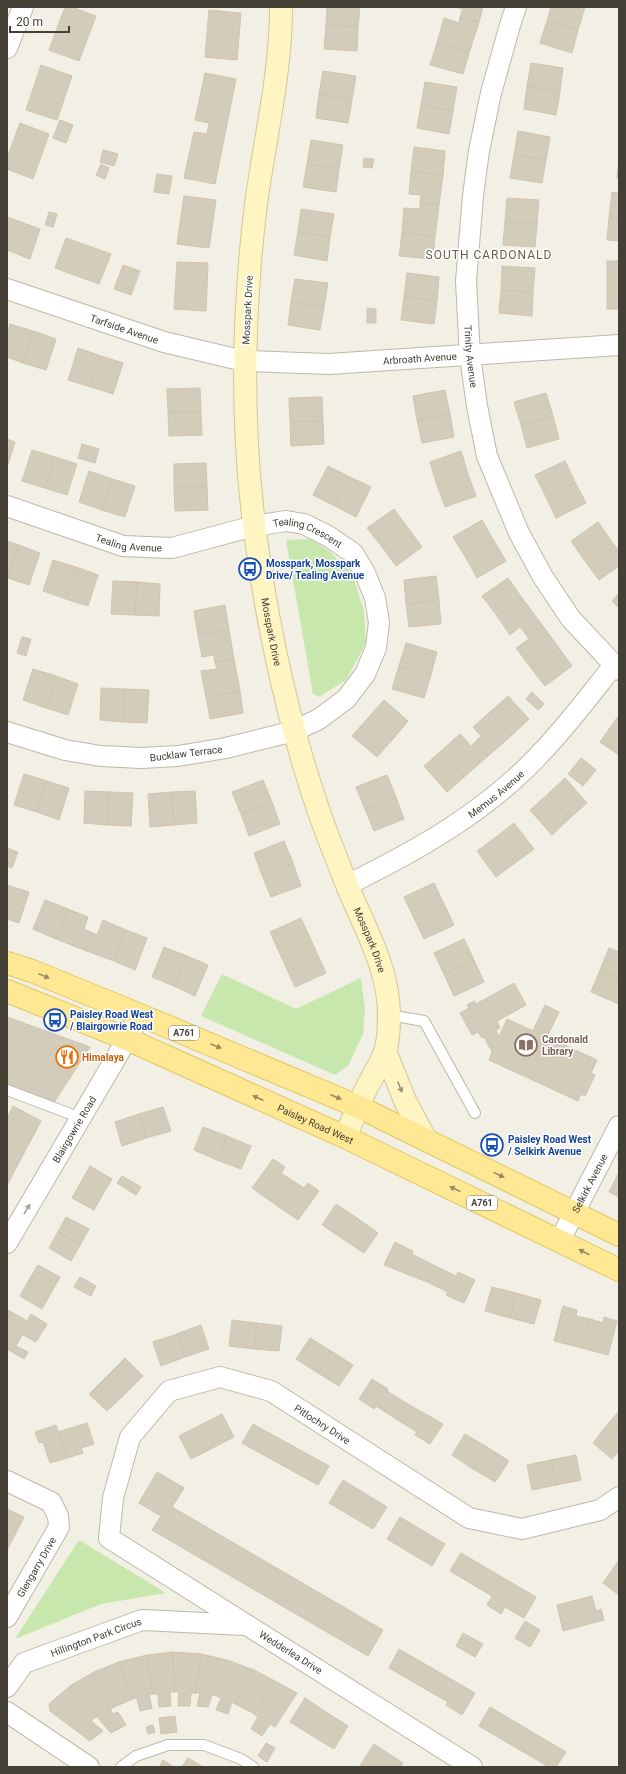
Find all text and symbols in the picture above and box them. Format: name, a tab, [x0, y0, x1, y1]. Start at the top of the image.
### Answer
scale bar	[10, 8, 69, 34]
text: 20 m	[16, 15, 43, 29]
district label: SOUTH CARDONALD	[426, 248, 552, 262]
street label: Mosspark Drive	[240, 275, 255, 345]
street label: Tarfside Avenue	[89, 312, 160, 346]
street label: Trinity Avenue	[462, 325, 479, 388]
street label: Arbroath Avenue	[383, 351, 457, 366]
street label: Tealing Crescent	[272, 516, 344, 550]
street label: Tealing Avenue	[94, 532, 162, 554]
bus stop icon: Mosspark, Mosspark Drive/ Tealing Avenue	[237, 556, 263, 582]
place label: Mosspark, Mosspark Drive/ Tealing Avenue	[266, 558, 365, 581]
street label: Mosspark Drive	[259, 597, 283, 667]
street label: Bucklaw Terrace	[149, 744, 223, 763]
street label: Memus Avenue	[466, 768, 526, 820]
street label: Mosspark Drive	[351, 906, 387, 974]
one-way arrow	[38, 974, 50, 980]
bus stop icon: Paisley Road West / Blairgowrie Road	[42, 1007, 68, 1033]
place label: Paisley Road West / Blairgowrie Road	[69, 1009, 154, 1032]
road number: A761	[169, 1026, 199, 1040]
library icon: Cardonald Library	[513, 1032, 539, 1058]
place label: Cardonald Library	[542, 1034, 588, 1057]
restaurant icon: Himalaya	[54, 1044, 80, 1070]
one-way arrow	[210, 1044, 222, 1050]
place label: Himalaya	[82, 1052, 125, 1063]
one-way arrow	[397, 1081, 403, 1093]
street label: Blairgowrie Road	[51, 1094, 98, 1165]
one-way arrow	[330, 1094, 341, 1100]
one-way arrow	[253, 1095, 264, 1101]
street label: Paisley Road West	[276, 1102, 355, 1146]
bus stop icon: Paisley Road West / Selkirk Avenue	[479, 1132, 505, 1158]
place label: Paisley Road West / Selkirk Avenue	[507, 1134, 592, 1157]
street label: Selkirk Avenue	[570, 1152, 610, 1215]
one-way arrow	[493, 1172, 505, 1178]
one-way arrow	[449, 1186, 460, 1192]
road number: A761	[467, 1196, 497, 1210]
one-way arrow	[23, 1203, 30, 1215]
one-way arrow	[578, 1249, 590, 1255]
street label: Pitlochry Drive	[292, 1403, 352, 1446]
street label: Glengarry Drive	[15, 1535, 58, 1599]
street label: Hillington Park Circus	[49, 1616, 143, 1659]
street label: Wedderlea Drive	[257, 1629, 324, 1676]

